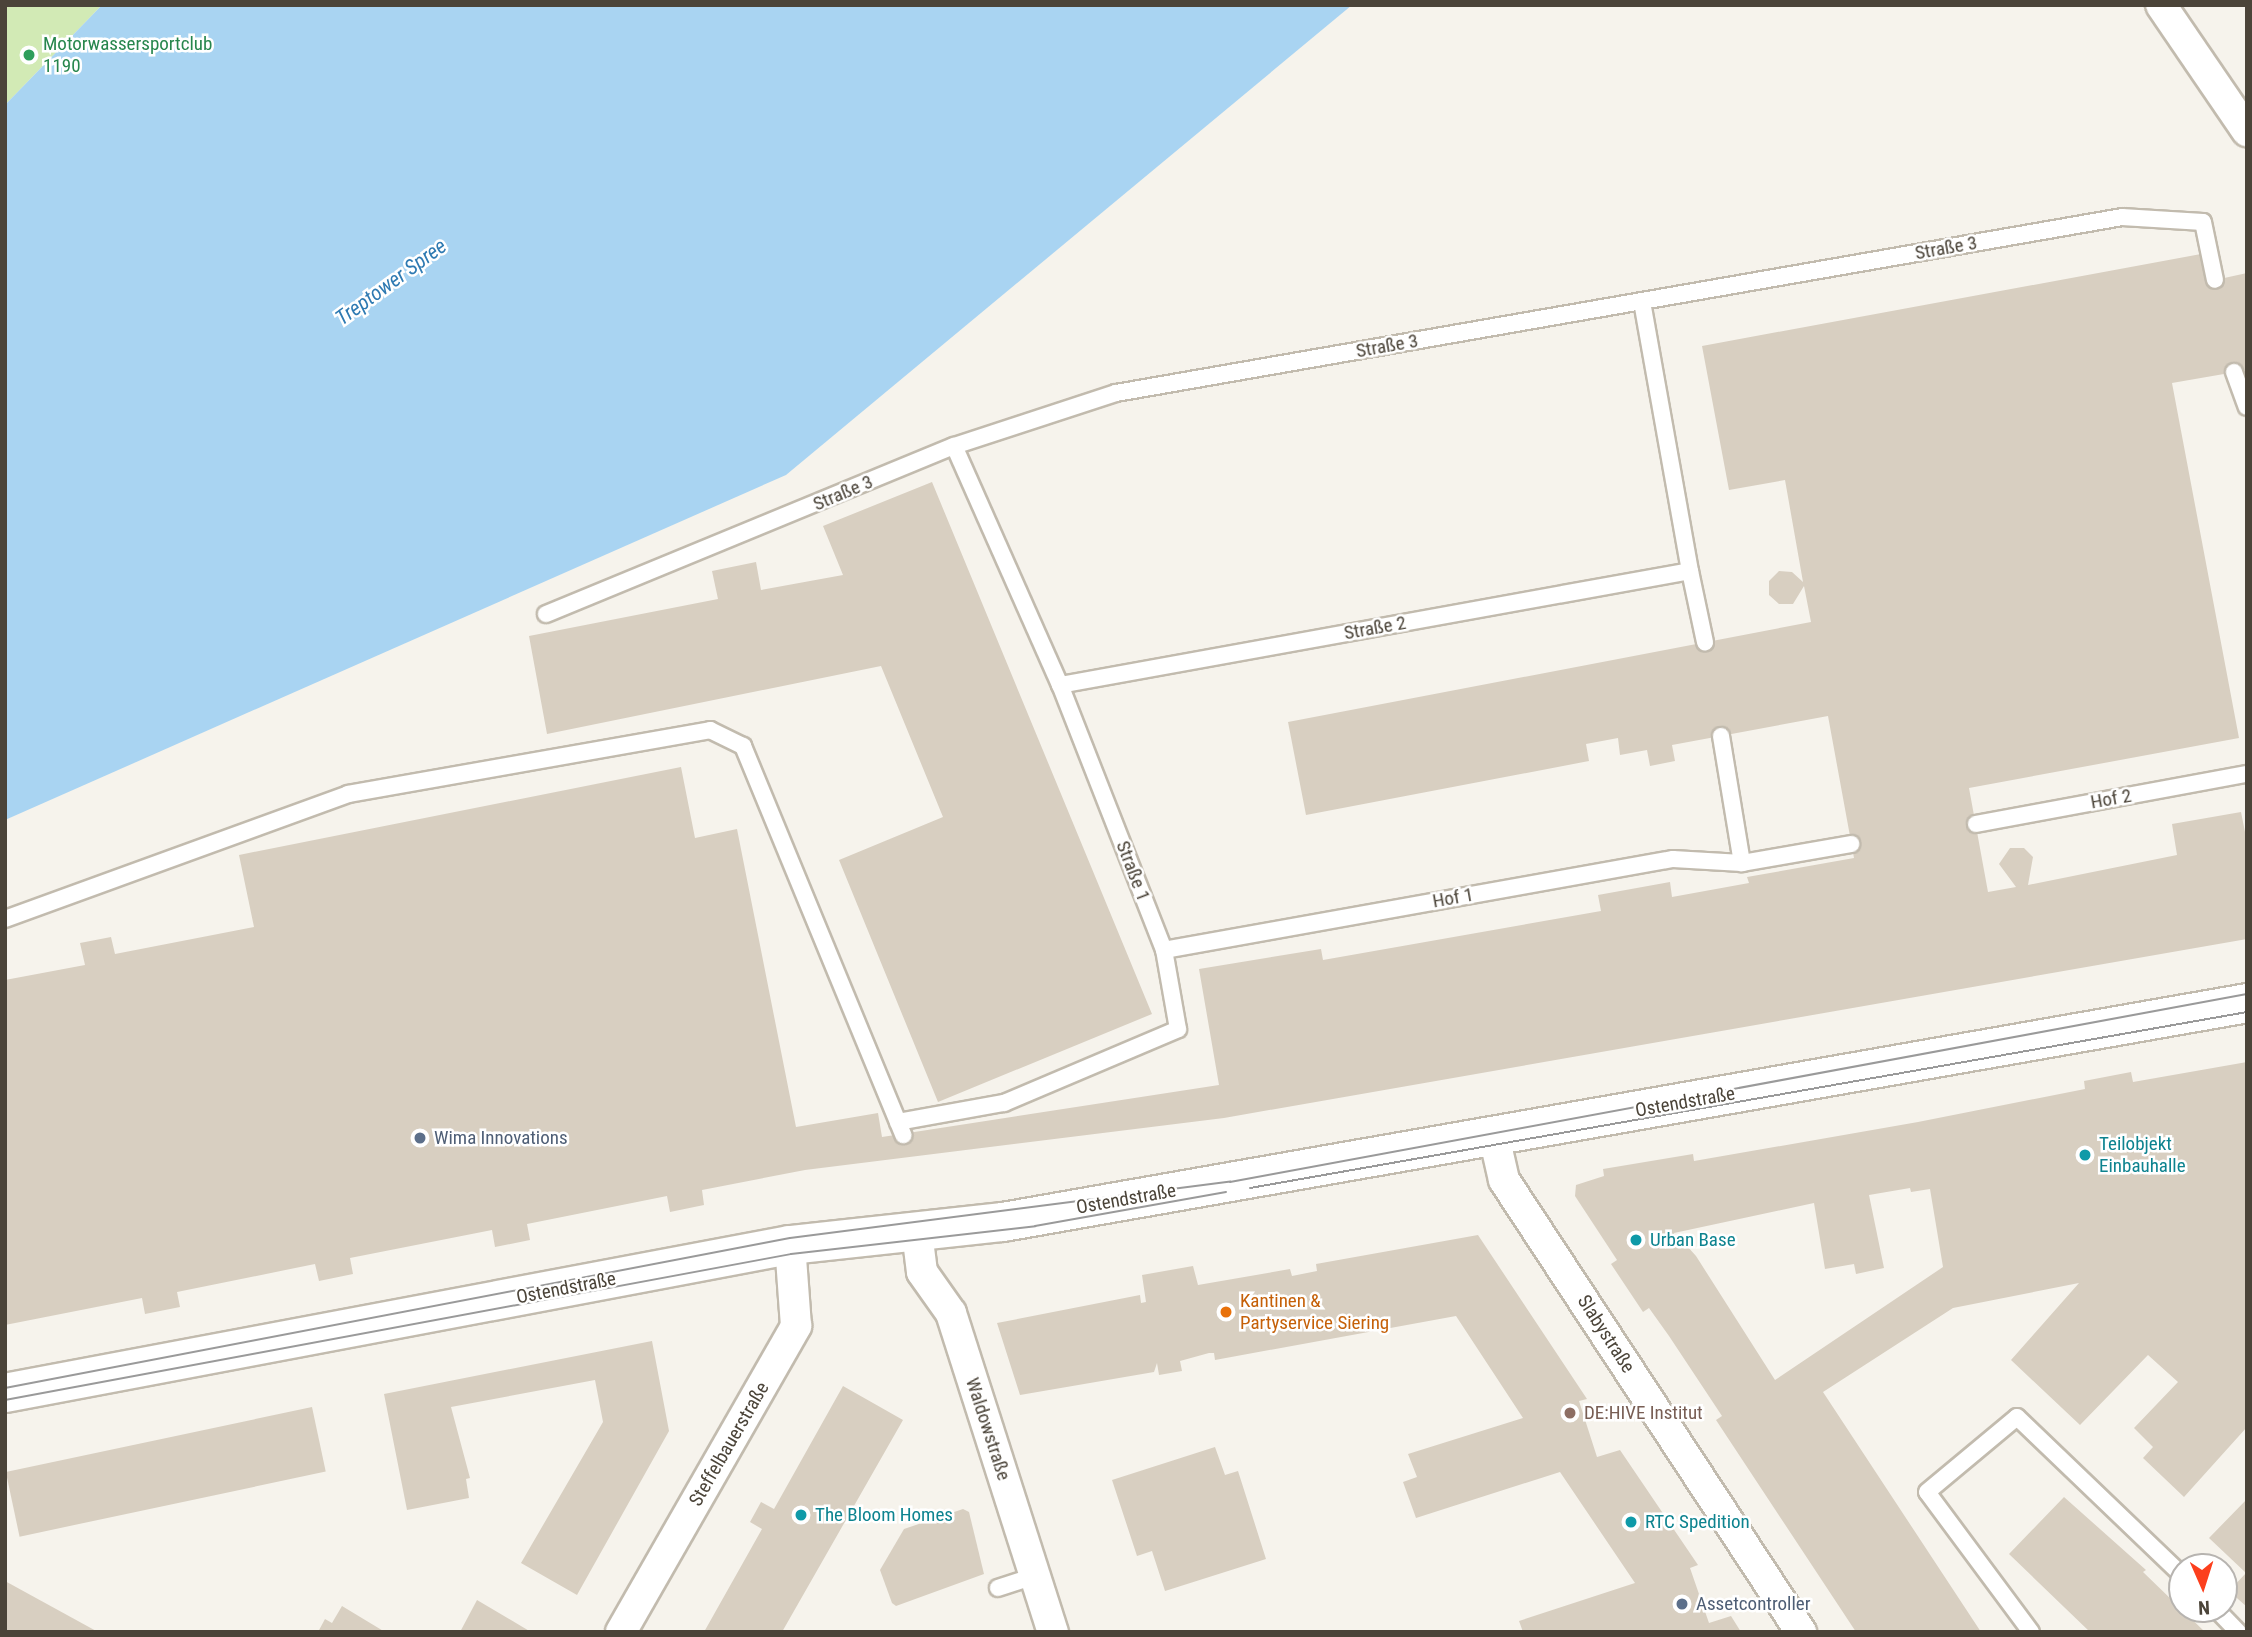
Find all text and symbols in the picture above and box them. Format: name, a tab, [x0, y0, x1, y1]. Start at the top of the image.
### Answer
place label: Motorwassersportclub 1190	[43, 33, 212, 77]
marker: Motorwassersportclub 1190	[21, 47, 37, 63]
street label: Straße 3	[1913, 231, 1979, 265]
water label: Treptower Spree	[331, 233, 451, 331]
street label: Straße 3	[1354, 329, 1420, 363]
street label: Straße 3	[810, 470, 876, 516]
street label: Straße 2	[1342, 611, 1408, 645]
street label: Hof 2	[2089, 784, 2133, 814]
street label: Straße 1	[1111, 838, 1155, 904]
street label: Hof 1	[1431, 883, 1475, 913]
street label: Ostendstraße	[1633, 1082, 1737, 1122]
place label: Wima Innovations	[434, 1127, 568, 1149]
marker: Wima Innovations	[412, 1130, 428, 1146]
place label: Teilobjekt Einbauhalle	[2099, 1133, 2186, 1177]
marker: Teilobjekt Einbauhalle	[2077, 1147, 2093, 1163]
street label: Ostendstraße	[1074, 1179, 1178, 1219]
place label: Urban Base	[1650, 1229, 1736, 1251]
marker: Urban Base	[1628, 1232, 1644, 1248]
street label: Ostendstraße	[514, 1267, 618, 1309]
place label: Kantinen & Partyservice Siering	[1240, 1290, 1389, 1334]
street label: Slabystraße	[1572, 1291, 1640, 1377]
marker: Kantinen & Partyservice Siering	[1218, 1304, 1234, 1320]
street label: Waldowstraße	[961, 1375, 1015, 1483]
street label: Steffelbauerstraße	[684, 1378, 774, 1510]
place label: DE:HIVE Institut	[1584, 1402, 1703, 1424]
marker: DE:HIVE Institut	[1562, 1405, 1578, 1421]
place label: The Bloom Homes	[815, 1504, 953, 1526]
marker: The Bloom Homes	[793, 1507, 809, 1523]
place label: RTC Spedition	[1645, 1511, 1750, 1533]
marker: RTC Spedition	[1623, 1514, 1639, 1530]
north arrow	[2168, 1553, 2238, 1623]
place label: Assetcontroller	[1696, 1593, 1811, 1615]
marker: Assetcontroller	[1674, 1596, 1690, 1612]
text: N	[2198, 1596, 2210, 1619]

